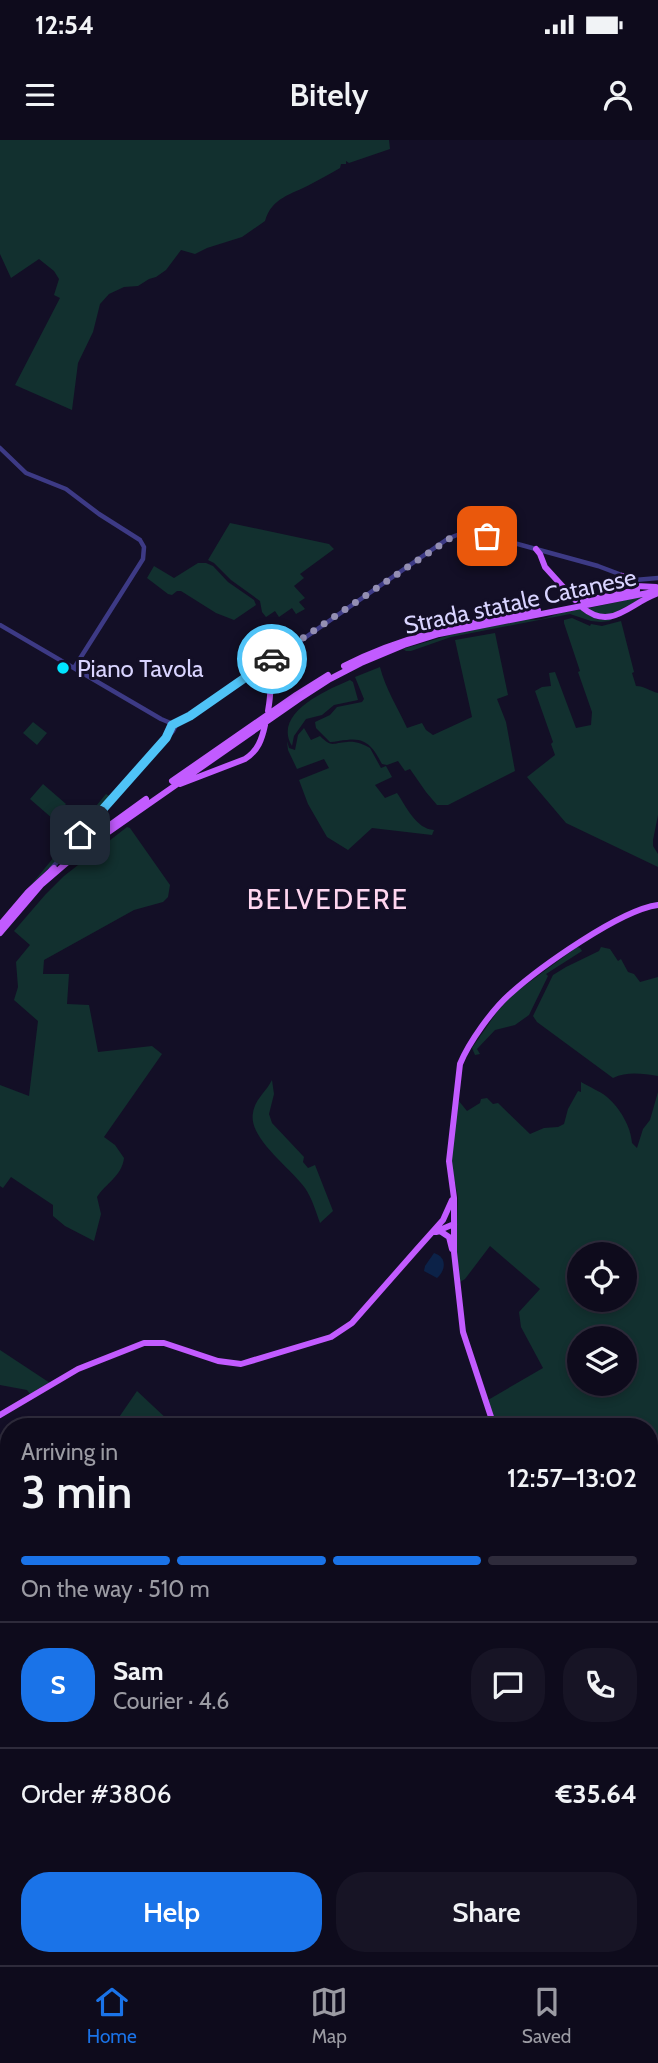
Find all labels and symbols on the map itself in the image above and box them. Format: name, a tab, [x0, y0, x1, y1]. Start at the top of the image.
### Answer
pin	[457, 506, 517, 566]
street label: Strada statale Catanese	[401, 562, 639, 640]
courier	[237, 624, 307, 694]
place label: Piano Tavola	[77, 654, 204, 683]
marker: Piano Tavola	[55, 660, 71, 676]
pin	[50, 805, 110, 865]
district label: BELVEDERE	[247, 882, 409, 916]

